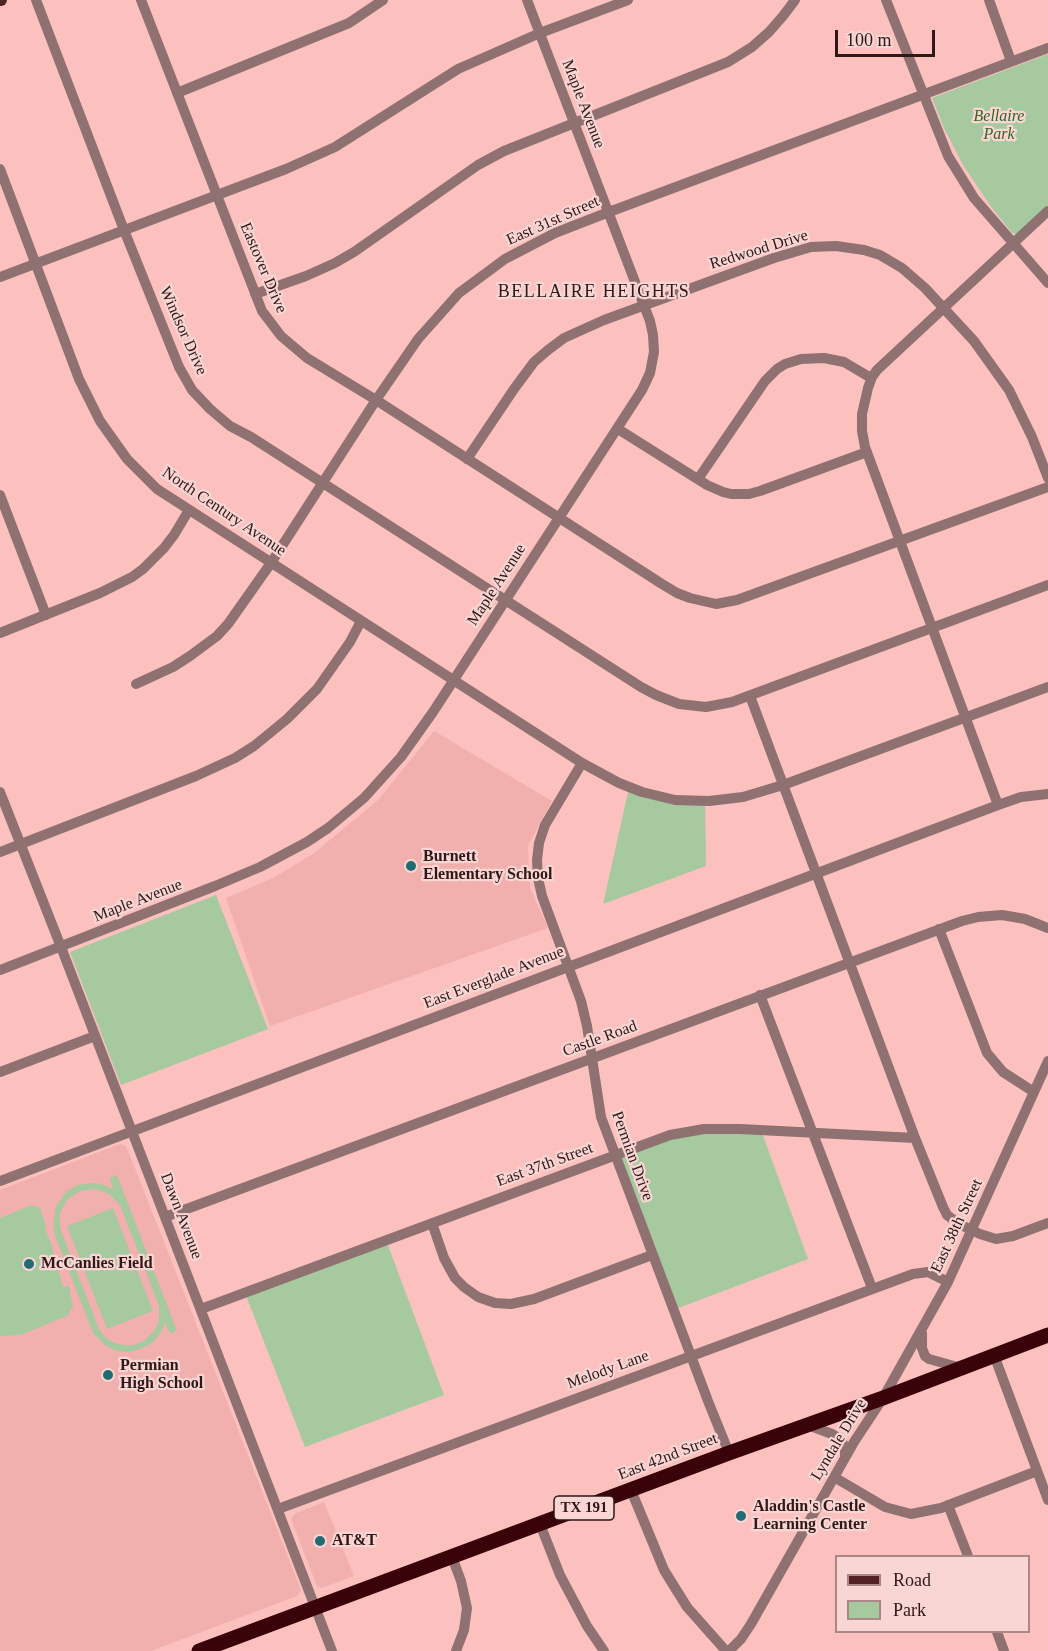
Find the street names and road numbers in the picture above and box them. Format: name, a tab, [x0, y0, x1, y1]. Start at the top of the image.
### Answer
street label: Maple Avenue	[557, 57, 609, 151]
street label: East 31st Street	[504, 192, 602, 250]
street label: Eastover Drive	[235, 220, 291, 316]
street label: Redwood Drive	[708, 226, 810, 274]
street label: Windsor Drive	[155, 284, 211, 378]
street label: North Century Avenue	[158, 463, 290, 561]
street label: Maple Avenue	[464, 541, 530, 629]
street label: Maple Avenue	[91, 875, 185, 927]
street label: East Everglade Avenue	[421, 942, 567, 1014]
street label: Castle Road	[560, 1017, 640, 1061]
street label: Permian Drive	[607, 1109, 657, 1203]
street label: East 37th Street	[494, 1139, 596, 1191]
street label: Dawn Avenue	[156, 1170, 206, 1262]
street label: East 38th Street	[927, 1176, 987, 1276]
street label: Melody Lane	[564, 1346, 652, 1394]
street label: Lyndale Drive	[807, 1396, 871, 1484]
street label: East 42nd Street	[616, 1429, 720, 1485]
road number: TX 191	[554, 1496, 614, 1520]

